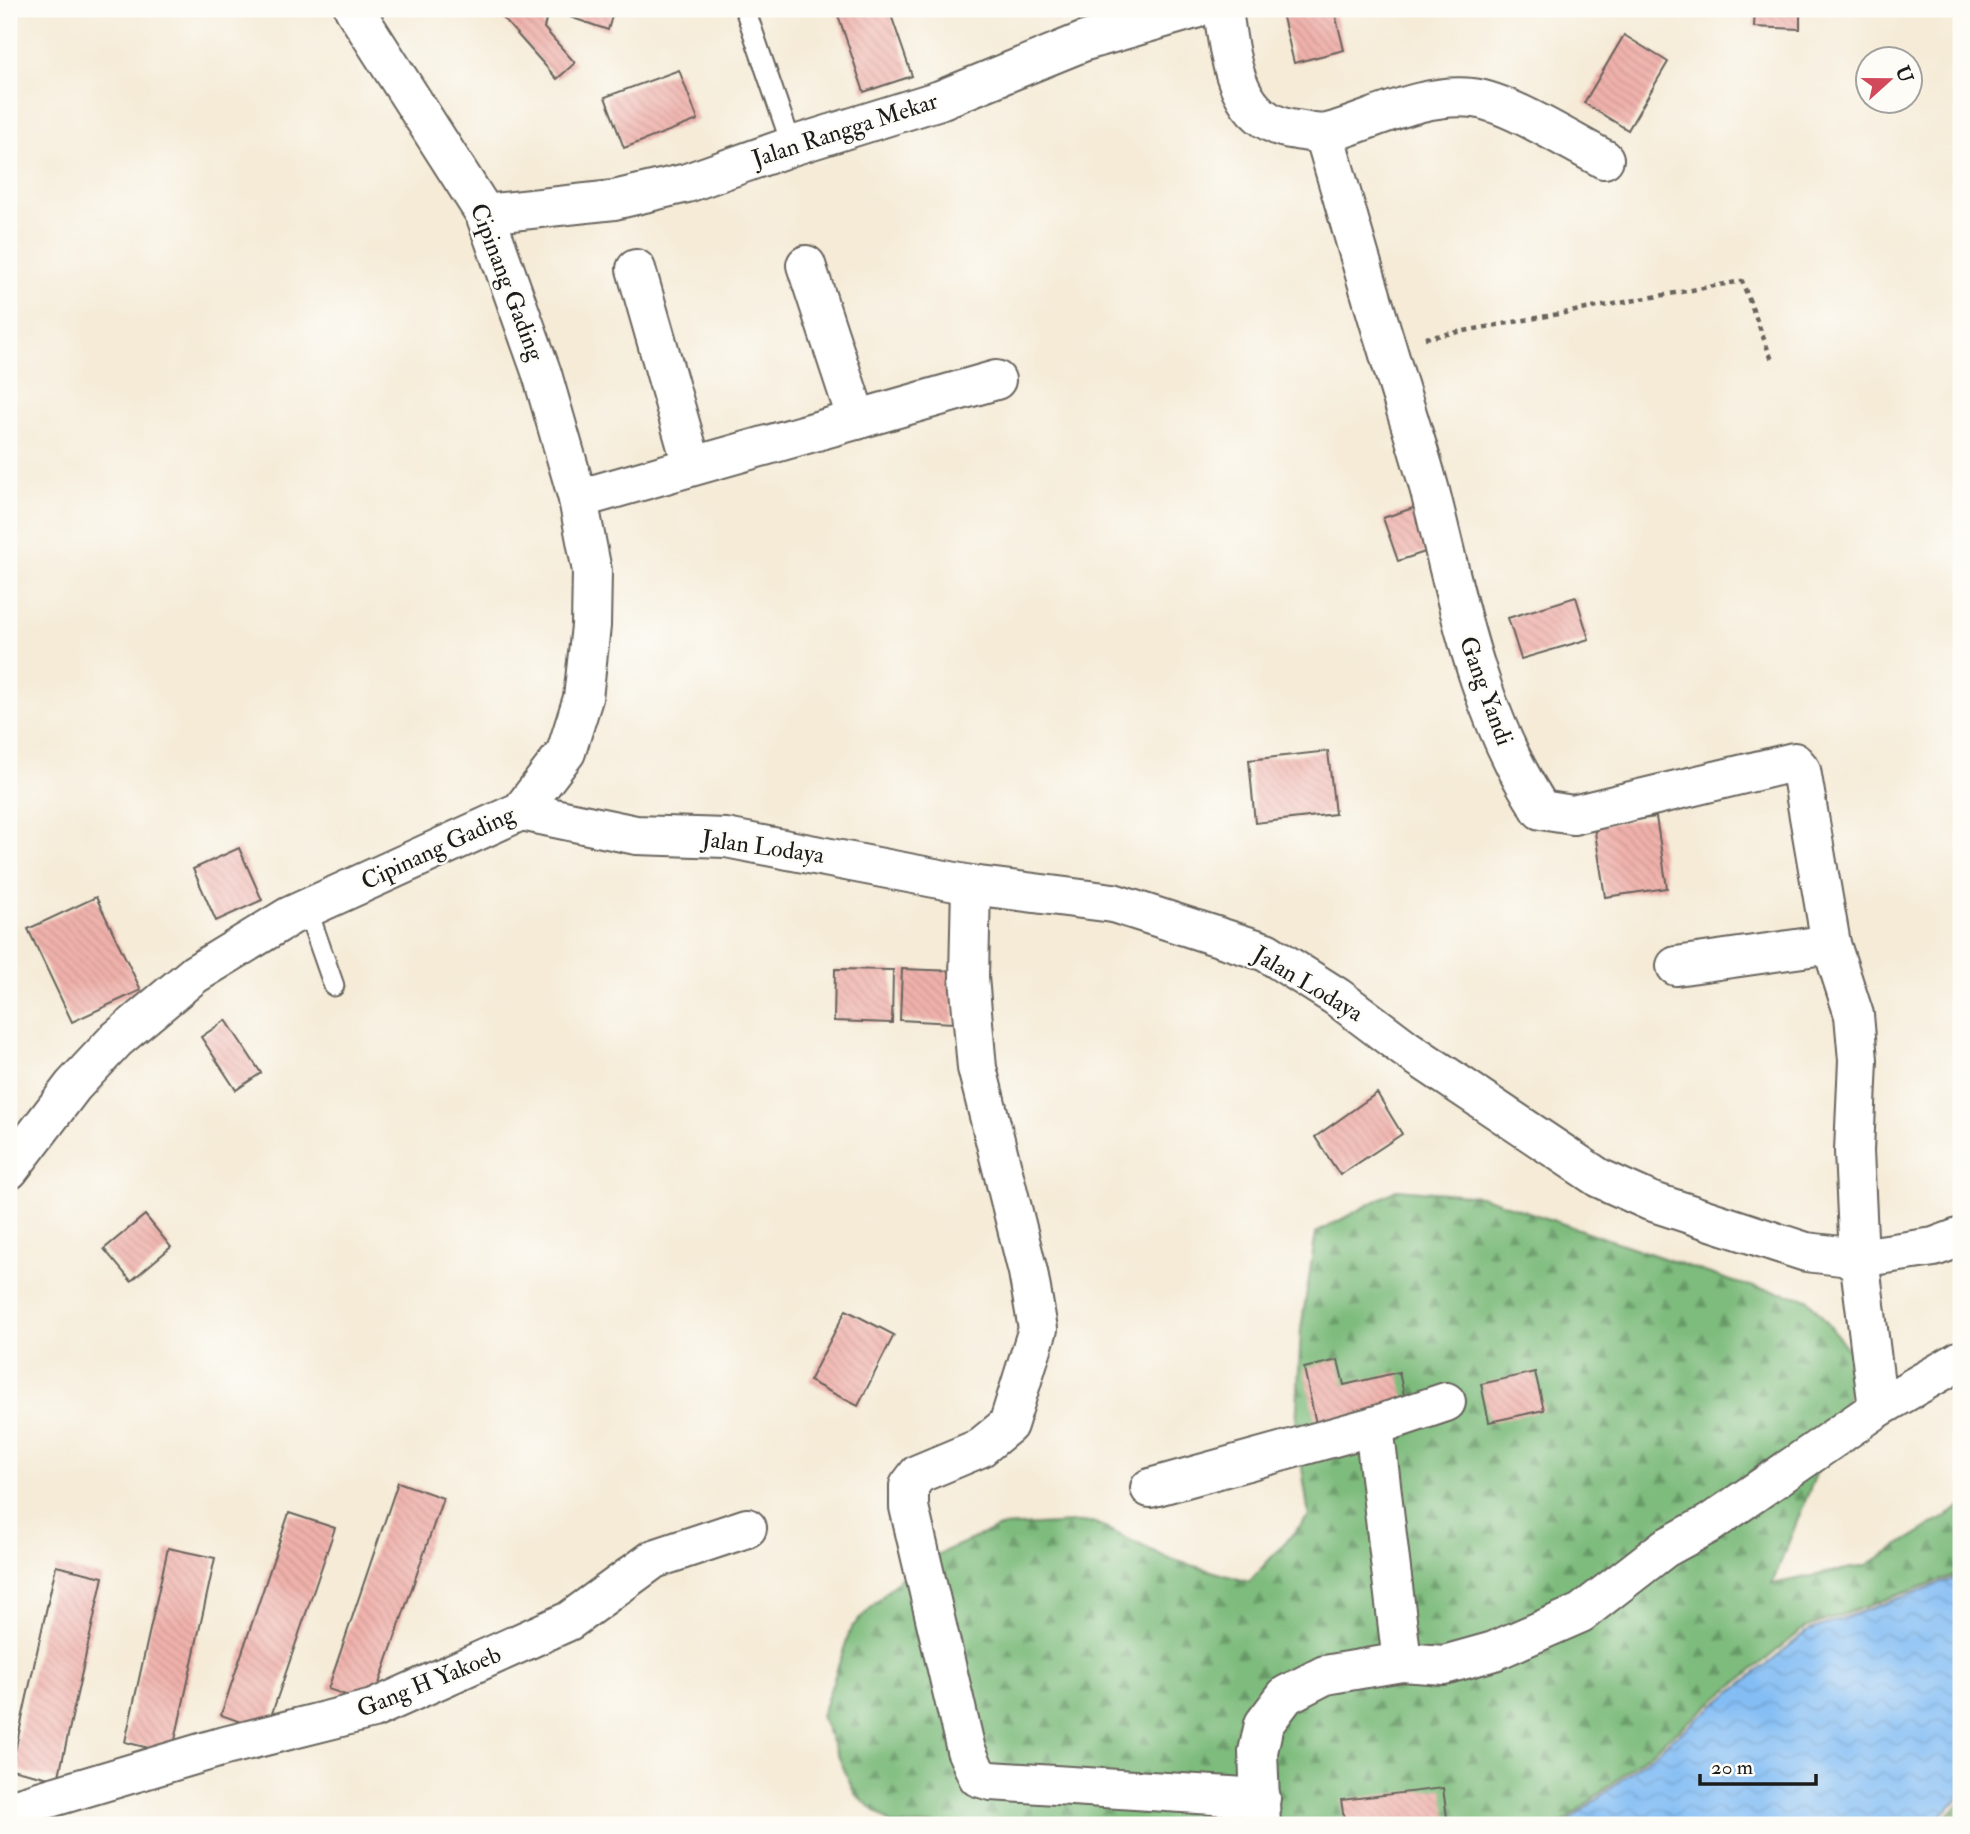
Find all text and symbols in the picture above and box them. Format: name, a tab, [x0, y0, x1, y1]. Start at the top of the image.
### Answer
north arrow	[1854, 46, 1924, 116]
text: U	[1890, 63, 1918, 86]
street label: Jalan Rangga Mekar	[747, 85, 942, 175]
street label: Cipinang Gading	[463, 199, 552, 366]
street label: Gang Yandi	[1452, 632, 1520, 750]
street label: Cipinang Gading	[356, 798, 521, 897]
street label: Jalan Lodaya	[699, 823, 827, 871]
street label: Jalan Lodaya	[1246, 938, 1370, 1030]
street label: Gang H Yakoeb	[352, 1639, 506, 1725]
scale bar	[1700, 1743, 1816, 1787]
text: 20 m	[1711, 1754, 1753, 1781]

